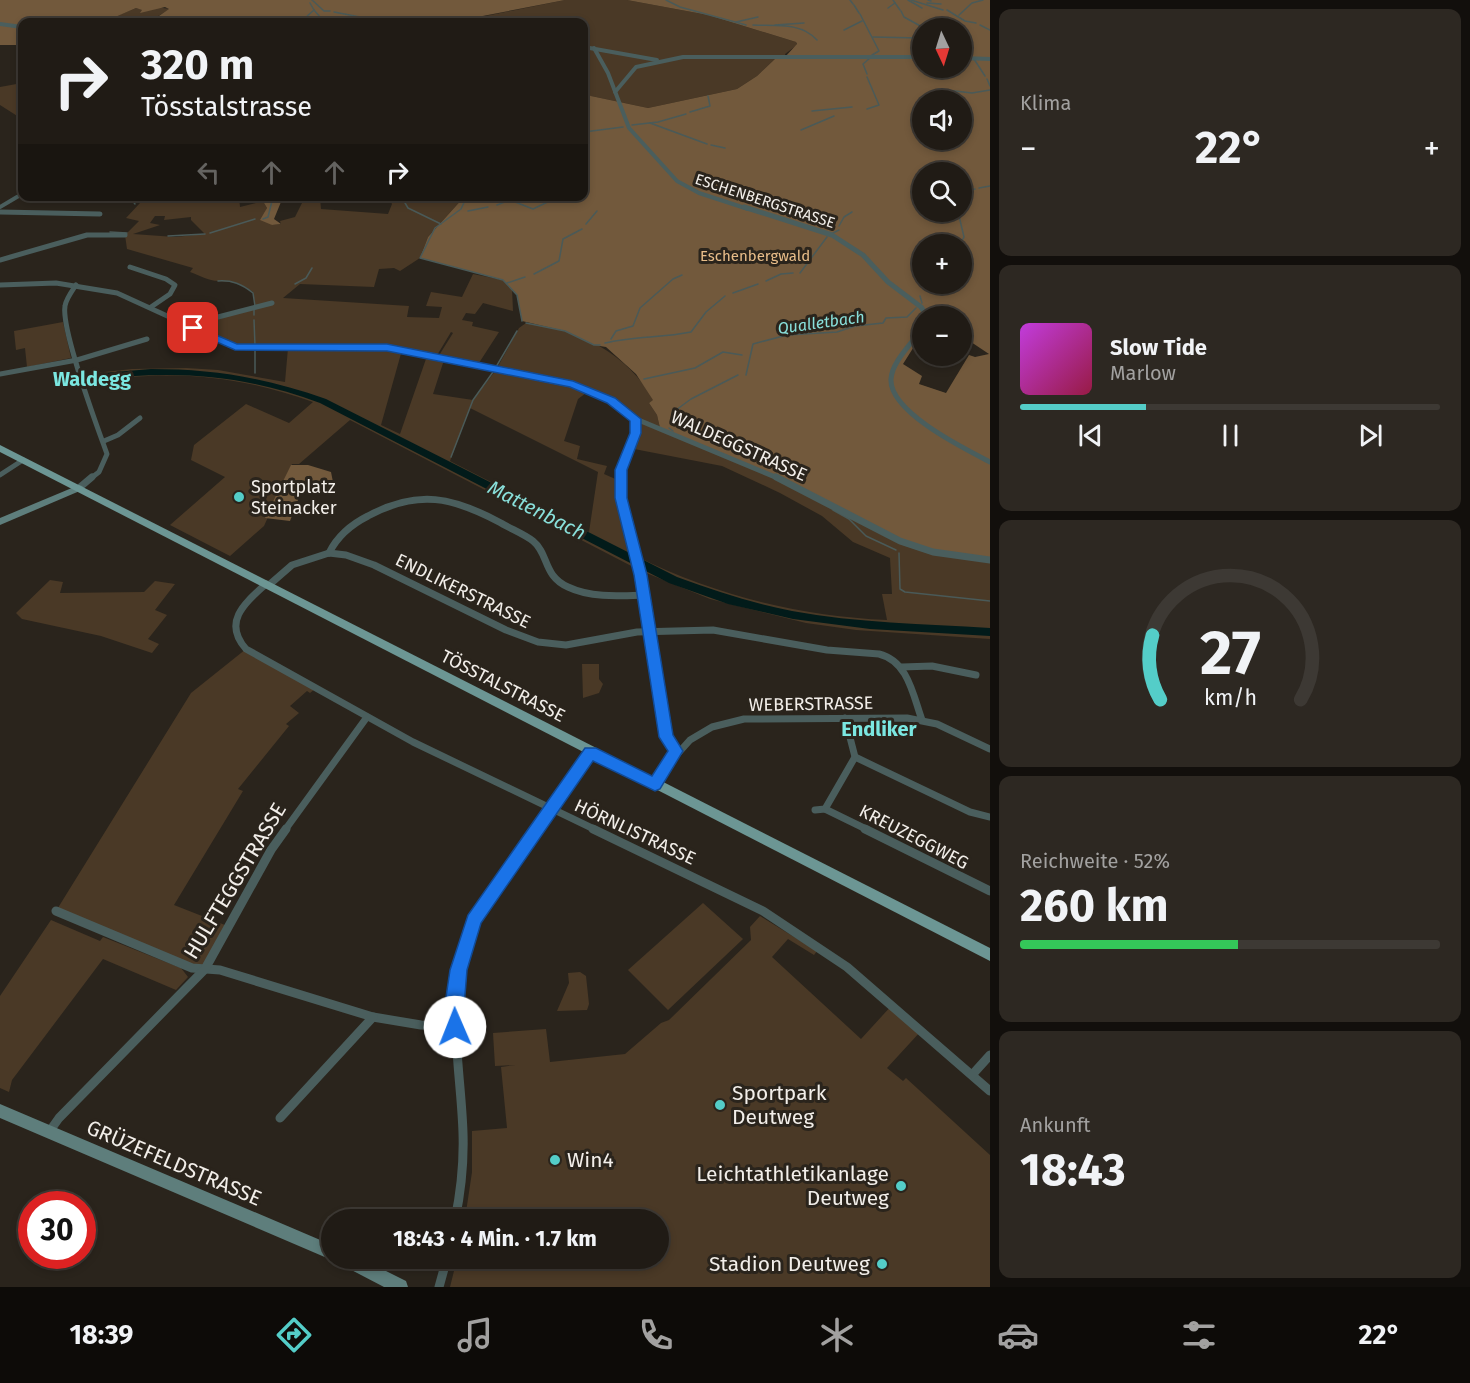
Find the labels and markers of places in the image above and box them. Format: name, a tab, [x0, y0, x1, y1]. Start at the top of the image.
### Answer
pin	[167, 302, 218, 353]
place label: Sportplatz Steinacker	[251, 476, 337, 519]
marker: Sportplatz Steinacker	[232, 490, 246, 504]
place label: Sportpark Deutweg	[732, 1080, 827, 1130]
marker: Sportpark Deutweg	[713, 1098, 727, 1112]
place label: Win4	[567, 1147, 614, 1173]
marker: Win4	[548, 1153, 562, 1167]
place label: Leichtathletikanlage Deutweg	[696, 1161, 889, 1211]
marker: Leichtathletikanlage Deutweg	[894, 1179, 908, 1193]
place label: Stadion Deutweg	[709, 1251, 870, 1277]
marker: Stadion Deutweg	[875, 1257, 889, 1271]

